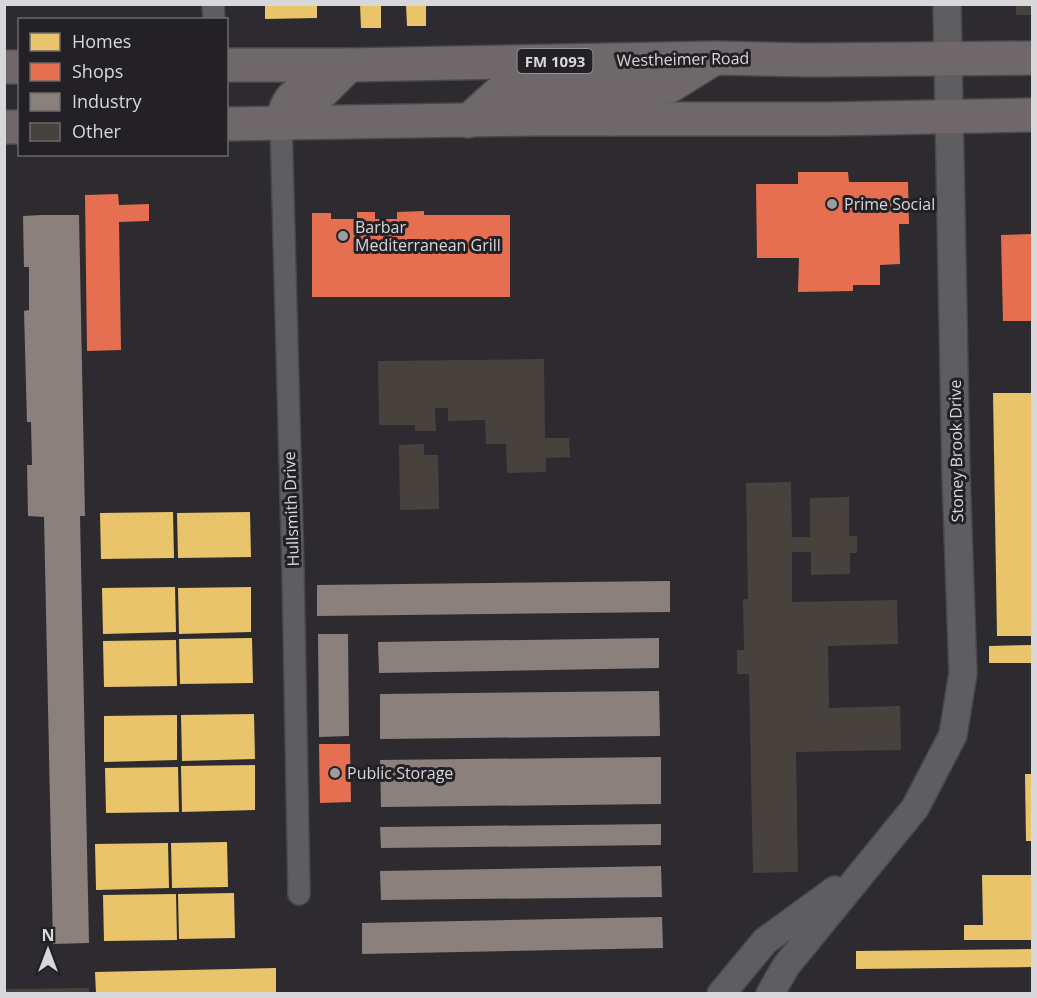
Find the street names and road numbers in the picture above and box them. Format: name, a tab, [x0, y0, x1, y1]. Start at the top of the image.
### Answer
street label: Westheimer Road	[617, 47, 749, 71]
road number: FM 1093	[518, 49, 592, 73]
street label: Stoney Brook Drive	[944, 379, 968, 523]
street label: Hullsmith Drive	[278, 451, 304, 567]

